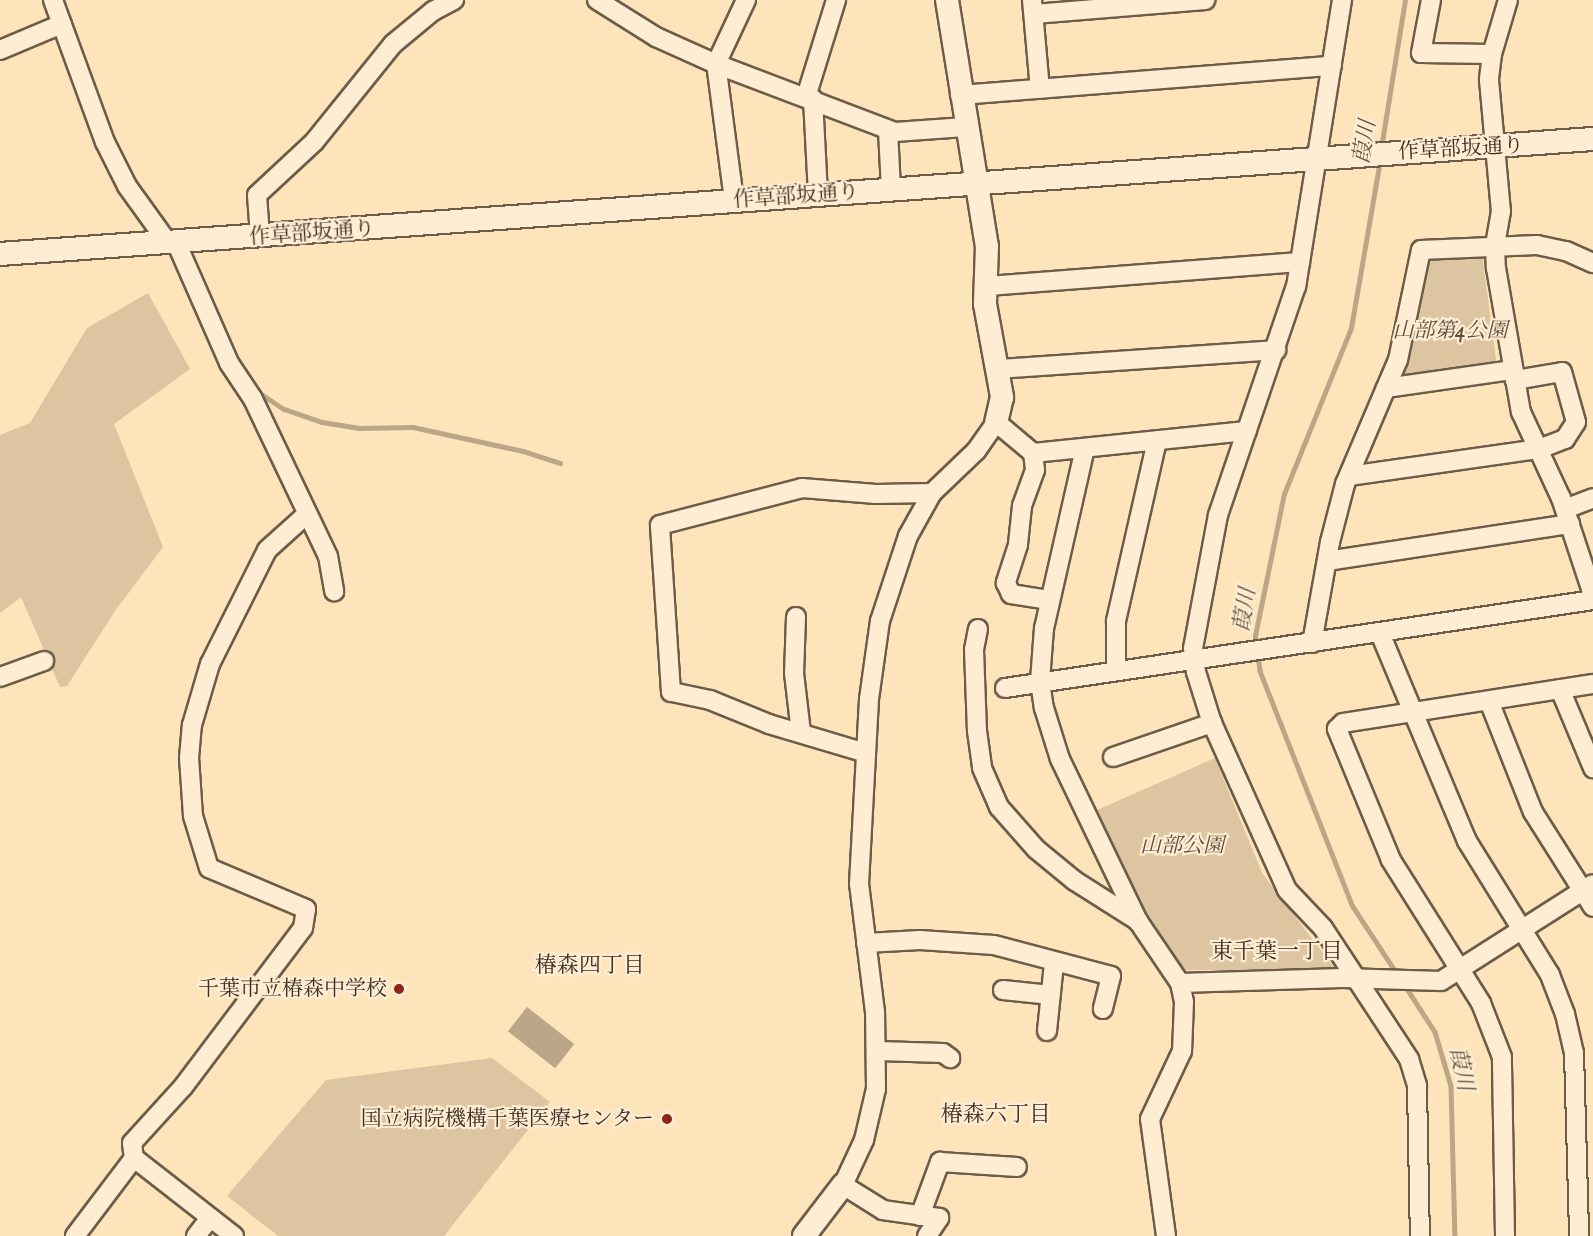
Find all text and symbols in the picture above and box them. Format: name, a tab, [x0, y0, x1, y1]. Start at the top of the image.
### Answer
water label: 葭川	[1349, 118, 1381, 166]
street label: 作草部坂通り	[1397, 133, 1525, 165]
street label: 作草部坂通り	[732, 179, 860, 213]
street label: 作草部坂通り	[248, 216, 376, 250]
park label: 山部第4公園	[1393, 318, 1507, 344]
water label: 葭川	[1229, 586, 1261, 634]
park label: 山部公園	[1140, 833, 1224, 859]
district label: 東千葉一丁目	[1211, 939, 1343, 965]
district label: 椿森四丁目	[535, 953, 645, 979]
place label: 千葉市立椿森中学校	[198, 976, 387, 1002]
marker: 千葉市立椿森中学校	[392, 982, 406, 996]
water label: 葭川	[1444, 1045, 1478, 1093]
district label: 椿森六丁目	[941, 1102, 1051, 1128]
place label: 国立病院機構千葉医療センター	[360, 1106, 654, 1132]
marker: 国立病院機構千葉医療センター	[658, 1110, 676, 1128]

